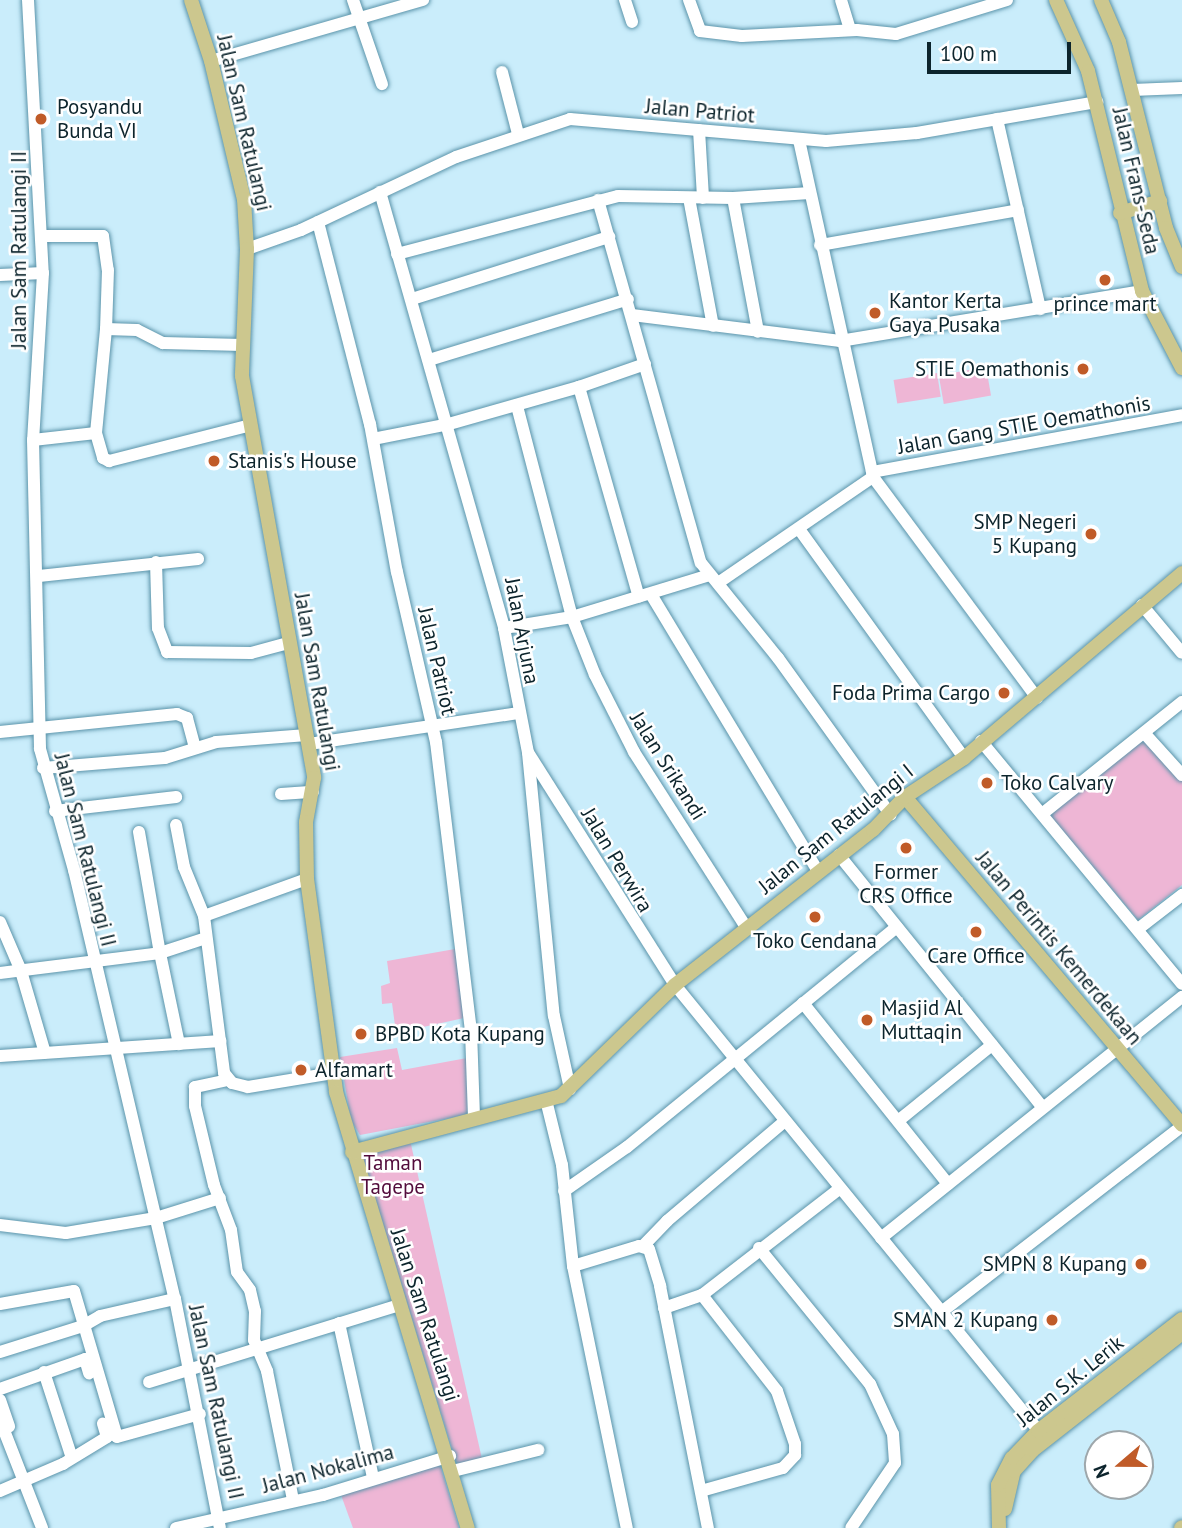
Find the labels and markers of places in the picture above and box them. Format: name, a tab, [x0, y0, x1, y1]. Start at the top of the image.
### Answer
place label: Posyandu Bunda VI	[57, 94, 142, 144]
marker: Posyandu Bunda VI	[31, 109, 51, 129]
marker: prince mart	[1097, 272, 1113, 288]
place label: Kantor Kerta Gaya Pusaka	[889, 288, 1002, 338]
place label: prince mart	[1053, 291, 1157, 317]
marker: Kantor Kerta Gaya Pusaka	[867, 305, 883, 321]
place label: STIE Oemathonis	[915, 356, 1069, 382]
marker: STIE Oemathonis	[1075, 361, 1091, 377]
place label: Stanis's House	[228, 448, 357, 474]
marker: Stanis's House	[206, 453, 222, 469]
place label: SMP Negeri 5 Kupang	[973, 509, 1077, 559]
marker: SMP Negeri 5 Kupang	[1083, 526, 1099, 542]
place label: Foda Prima Cargo	[832, 680, 990, 706]
marker: Foda Prima Cargo	[996, 685, 1012, 701]
place label: Toko Calvary	[1001, 770, 1114, 796]
marker: Toko Calvary	[979, 775, 995, 791]
marker: Former CRS Office	[898, 840, 914, 856]
place label: Former CRS Office	[859, 859, 953, 909]
marker: Toko Cendana	[807, 909, 823, 925]
marker: Care Office	[968, 924, 984, 940]
place label: Toko Cendana	[753, 928, 877, 954]
place label: Care Office	[927, 943, 1025, 969]
place label: Masjid Al Muttaqin	[881, 995, 963, 1045]
marker: Masjid Al Muttaqin	[859, 1012, 875, 1028]
place label: BPBD Kota Kupang	[375, 1021, 545, 1047]
marker: BPBD Kota Kupang	[353, 1026, 369, 1042]
place label: Alfamart	[315, 1057, 393, 1083]
marker: Alfamart	[293, 1062, 309, 1078]
place label: SMPN 8 Kupang	[983, 1251, 1127, 1277]
marker: SMPN 8 Kupang	[1133, 1256, 1149, 1272]
place label: SMAN 2 Kupang	[893, 1307, 1038, 1333]
marker: SMAN 2 Kupang	[1044, 1312, 1060, 1328]

